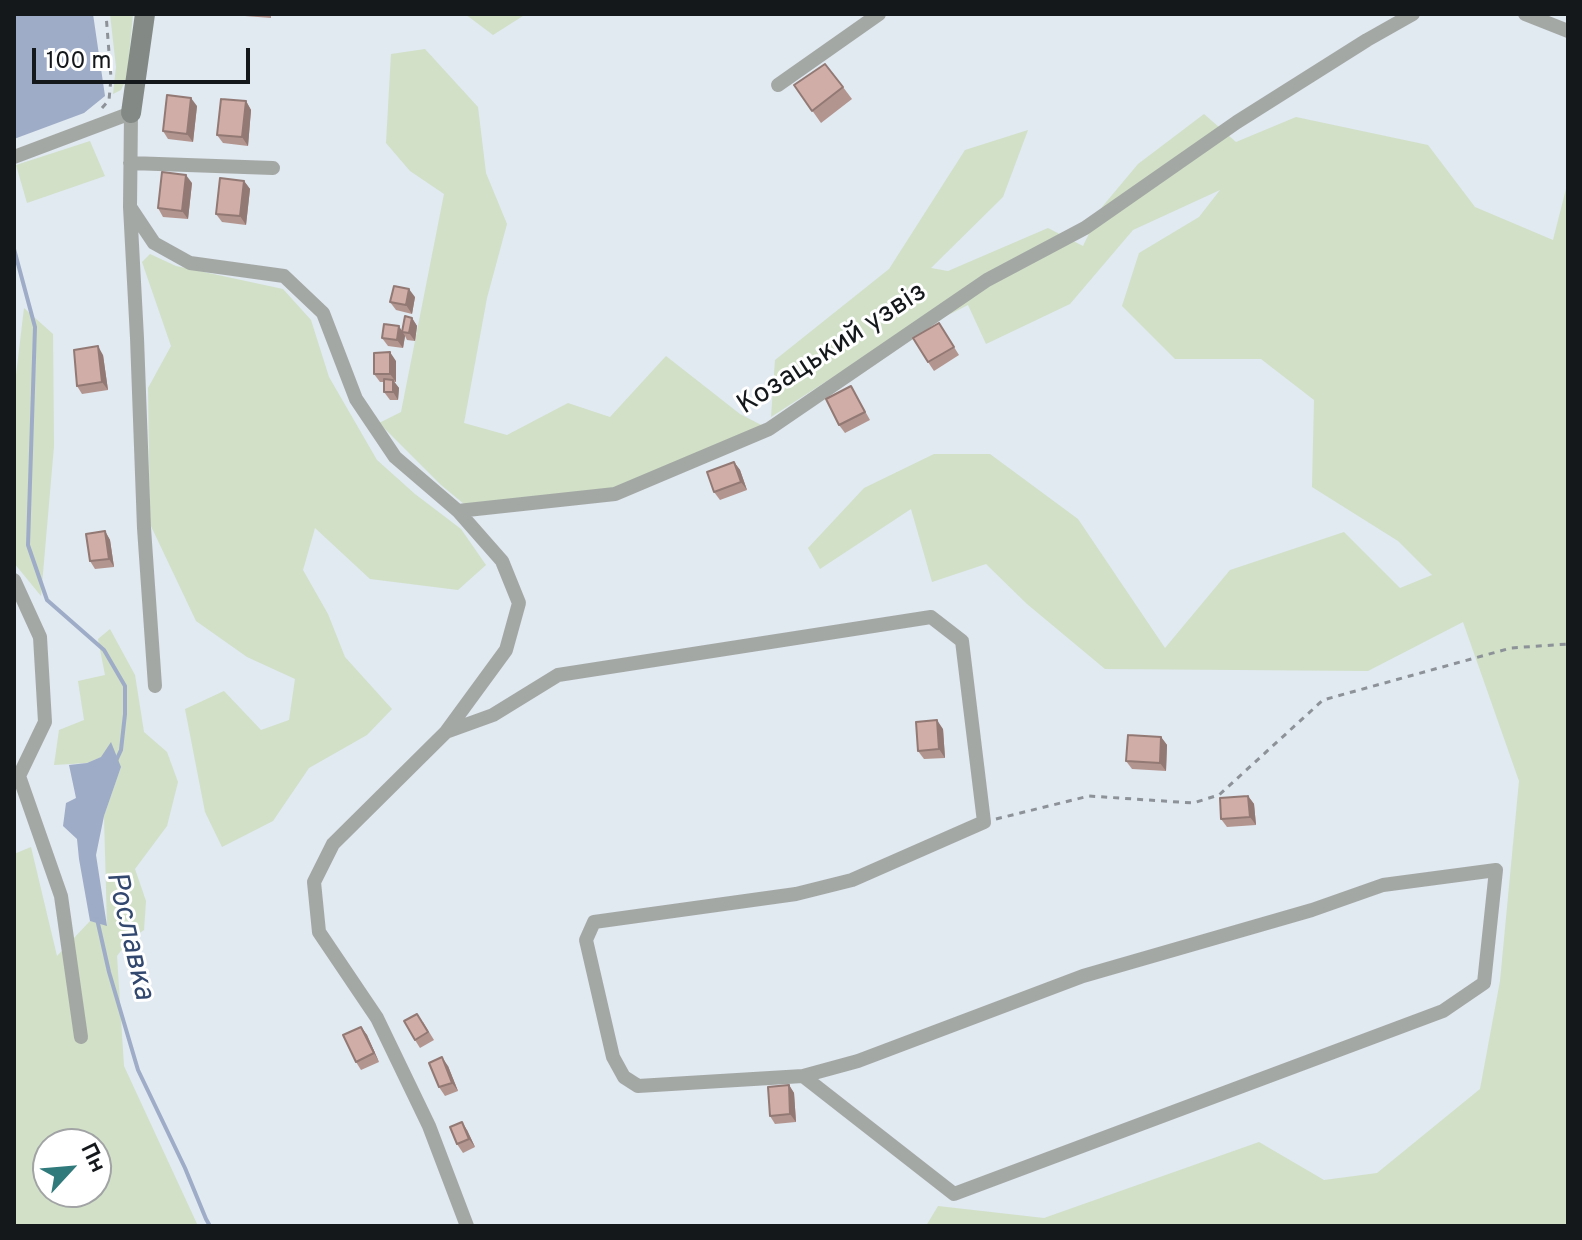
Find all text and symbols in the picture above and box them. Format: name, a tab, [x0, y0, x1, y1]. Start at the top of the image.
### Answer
scale bar	[36, 32, 254, 82]
text: 100 m	[46, 47, 112, 77]
street label: Козацький узвіз	[732, 276, 934, 424]
water label: Рославка	[96, 868, 160, 1004]
north arrow	[32, 1128, 112, 1208]
text: Пн	[74, 1139, 111, 1177]

